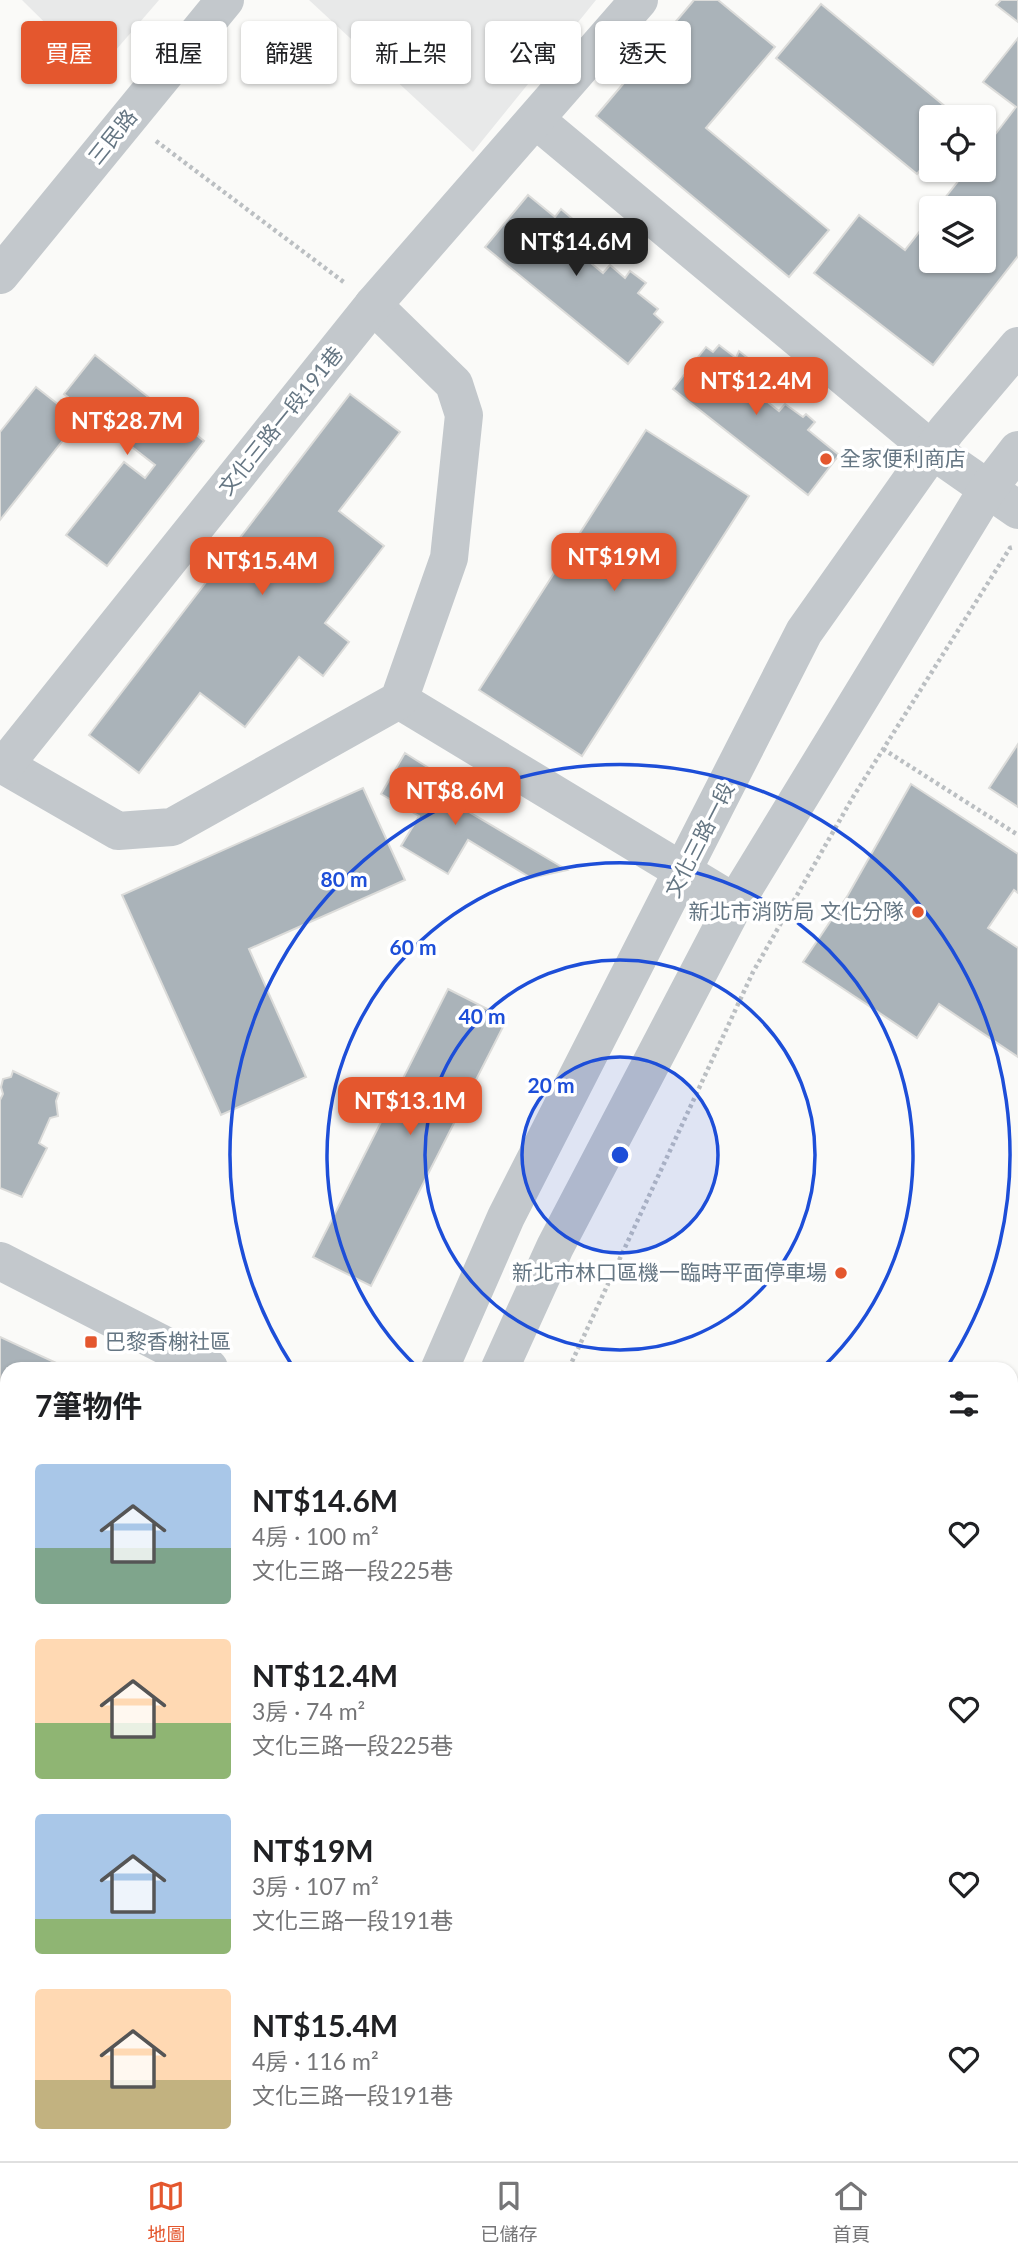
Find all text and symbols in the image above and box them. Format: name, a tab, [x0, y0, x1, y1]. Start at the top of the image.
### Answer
chip: 買屋	[21, 21, 117, 84]
chip: 租屋	[131, 21, 227, 84]
chip: 篩選	[241, 21, 337, 84]
chip: 新上架	[351, 21, 471, 84]
chip: 公寓	[485, 21, 581, 84]
chip: 透天	[595, 21, 691, 84]
street label: 三民路	[82, 104, 141, 168]
map controls	[919, 105, 996, 273]
button: locate	[919, 105, 996, 182]
button: layers	[919, 196, 996, 273]
pin: NT$14.6M	[504, 218, 648, 278]
text: NT$14.6M	[520, 227, 632, 255]
street label: 文化三路一段191巷	[212, 341, 347, 499]
pin: NT$12.4M	[684, 358, 828, 417]
text: NT$12.4M	[700, 366, 812, 394]
pin: NT$28.7M	[55, 398, 199, 457]
text: NT$28.7M	[71, 406, 183, 434]
place label: 全家便利商店	[840, 445, 966, 470]
marker: 全家便利商店	[818, 451, 834, 467]
pin: NT$19M	[557, 534, 671, 593]
pin: NT$15.4M	[190, 538, 334, 597]
text: NT$19M	[567, 542, 661, 570]
text: NT$15.4M	[206, 546, 318, 574]
pin: NT$8.6M	[390, 768, 520, 827]
text: NT$8.6M	[406, 776, 504, 804]
street label: 文化三路一段	[659, 778, 738, 901]
text: 80 m	[320, 866, 368, 891]
place label: 新北市消防局 文化分隊	[689, 898, 904, 923]
marker: 新北市消防局 文化分隊	[910, 904, 926, 920]
text: 60 m	[389, 934, 437, 959]
text: 40 m	[458, 1003, 506, 1028]
text: 20 m	[527, 1072, 575, 1097]
pin: NT$13.1M	[338, 1078, 482, 1137]
text: NT$13.1M	[354, 1086, 466, 1114]
centre of rings	[608, 1143, 632, 1167]
place label: 新北市林口區機一臨時平面停車場	[512, 1259, 827, 1284]
marker: 新北市林口區機一臨時平面停車場	[833, 1265, 849, 1281]
place label: 巴黎香榭社區	[105, 1328, 231, 1353]
marker: 巴黎香榭社區	[83, 1334, 99, 1350]
icon: filters	[945, 1385, 983, 1423]
text: 7筆物件	[35, 1387, 142, 1423]
text: NT$14.6M	[252, 1482, 398, 1518]
icon: home	[91, 1492, 175, 1576]
icon: heart	[945, 1515, 983, 1553]
text: 4房 · 100 m²	[252, 1522, 379, 1550]
text: 文化三路一段225巷	[252, 1556, 453, 1584]
text: NT$12.4M	[252, 1657, 398, 1693]
icon: home	[91, 1667, 175, 1751]
icon: heart	[945, 1690, 983, 1728]
text: 3房 · 74 m²	[252, 1697, 365, 1725]
text: 文化三路一段225巷	[252, 1731, 453, 1759]
text: NT$19M	[252, 1832, 374, 1868]
icon: home	[91, 1842, 175, 1926]
icon: heart	[945, 1865, 983, 1903]
text: 3房 · 107 m²	[252, 1872, 379, 1900]
text: 文化三路一段191巷	[252, 1906, 453, 1934]
text: NT$15.4M	[252, 2007, 398, 2043]
icon: home	[91, 2017, 175, 2101]
icon: heart	[945, 2040, 983, 2078]
text: 4房 · 116 m²	[252, 2047, 379, 2075]
text: 文化三路一段191巷	[252, 2081, 453, 2109]
tab: 地圖	[147, 2177, 186, 2246]
tab: 已儲存	[480, 2177, 538, 2246]
tab: 首頁	[832, 2177, 871, 2246]

